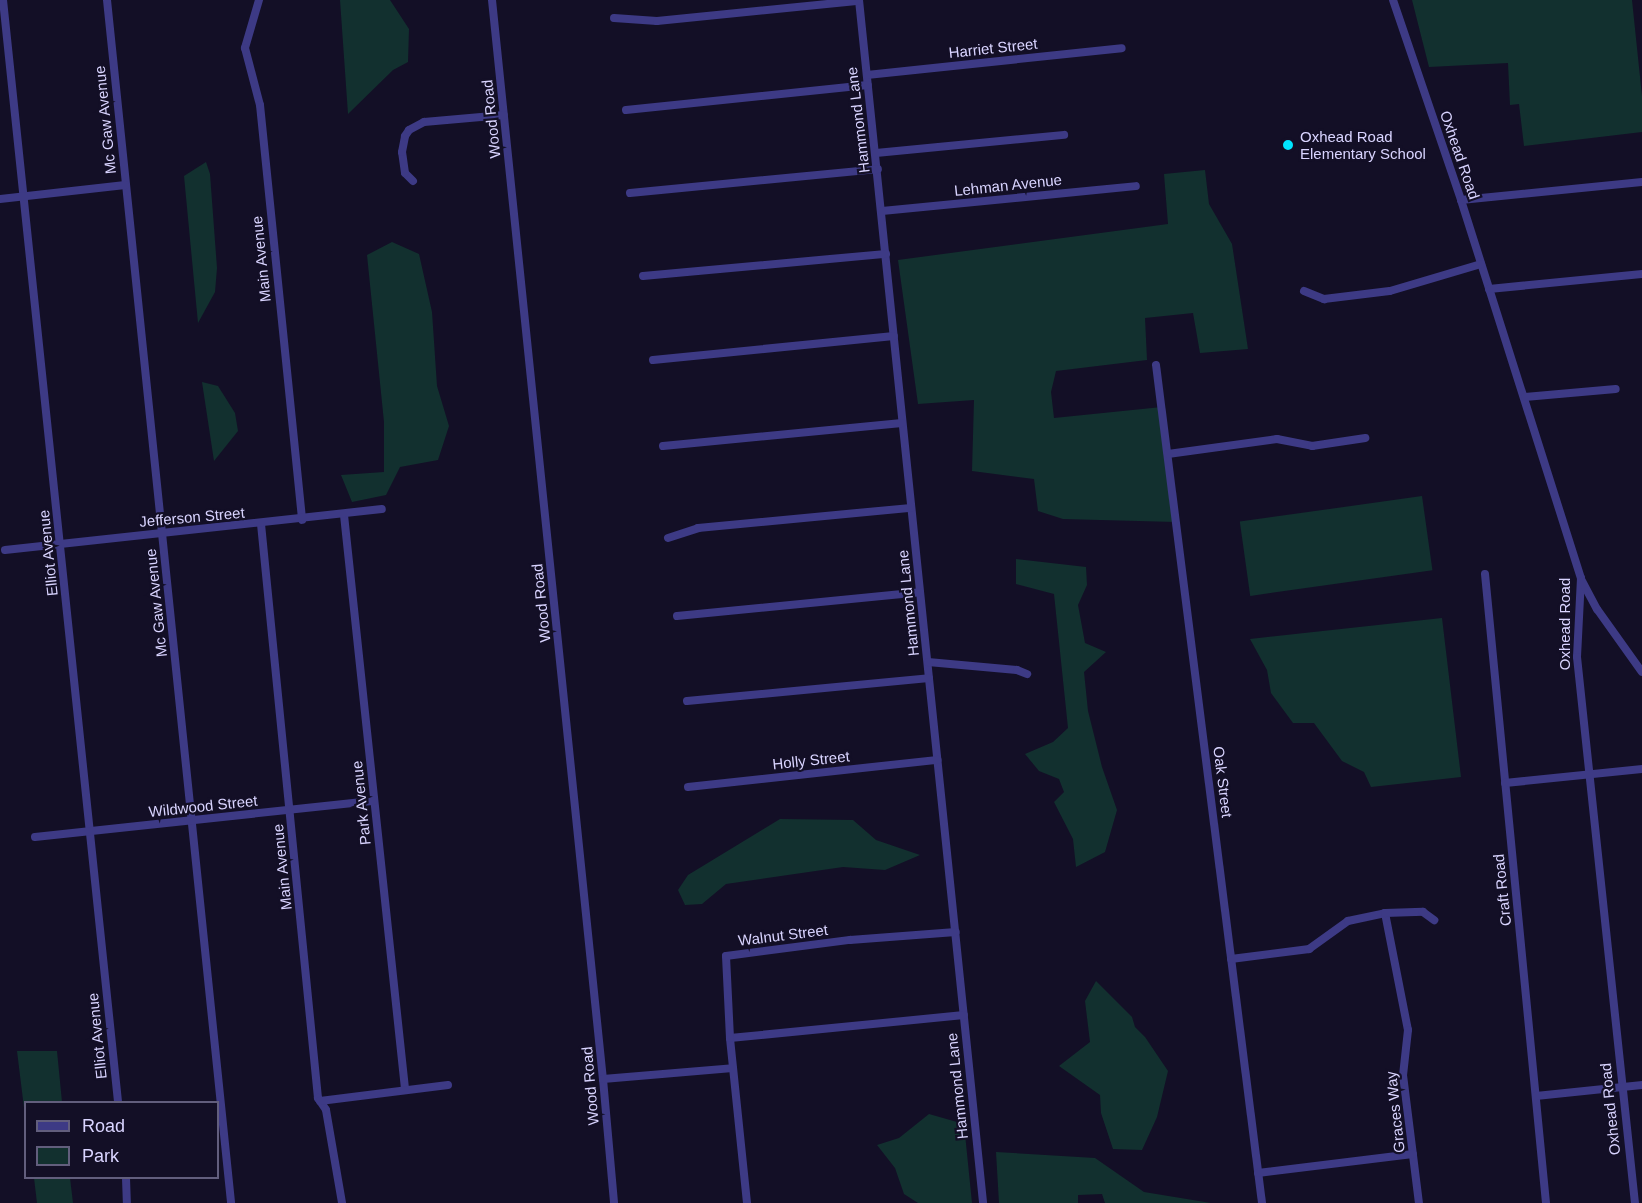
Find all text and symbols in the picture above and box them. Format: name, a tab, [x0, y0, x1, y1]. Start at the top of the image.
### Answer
street label: Harriet Street	[948, 34, 1038, 62]
street label: Mc Gaw Avenue	[90, 64, 120, 176]
street label: Hammond Lane	[843, 66, 873, 174]
street label: Wood Road	[478, 79, 504, 159]
street label: Oxhead Road	[1436, 108, 1484, 202]
place label: Oxhead Road Elementary School	[1300, 127, 1426, 162]
marker: Oxhead Road Elementary School	[1281, 138, 1295, 152]
street label: Lehman Avenue	[953, 170, 1063, 200]
street label: Main Avenue	[247, 215, 275, 303]
street label: Jefferson Street	[139, 503, 245, 531]
street label: Elliot Avenue	[34, 509, 62, 597]
street label: Mc Gaw Avenue	[141, 547, 171, 659]
street label: Hammond Lane	[893, 549, 923, 657]
street label: Wood Road	[528, 563, 554, 643]
street label: Oxhead Road	[1556, 578, 1574, 670]
street label: Oak Street	[1210, 745, 1236, 819]
street label: Holly Street	[772, 747, 850, 773]
street label: Park Avenue	[348, 759, 374, 847]
street label: Wildwood Street	[148, 791, 258, 821]
street label: Main Avenue	[268, 823, 296, 911]
street label: Craft Road	[1489, 853, 1515, 927]
street label: Walnut Street	[737, 921, 829, 949]
street label: Elliot Avenue	[83, 992, 111, 1080]
street label: Hammond Lane	[942, 1032, 972, 1140]
street label: Wood Road	[578, 1046, 602, 1126]
street label: Oxhead Road	[1596, 1062, 1624, 1156]
street label: Graces Way	[1382, 1070, 1408, 1154]
legend	[24, 1101, 219, 1179]
text: Road	[82, 1116, 125, 1136]
text: Park	[82, 1146, 119, 1166]

